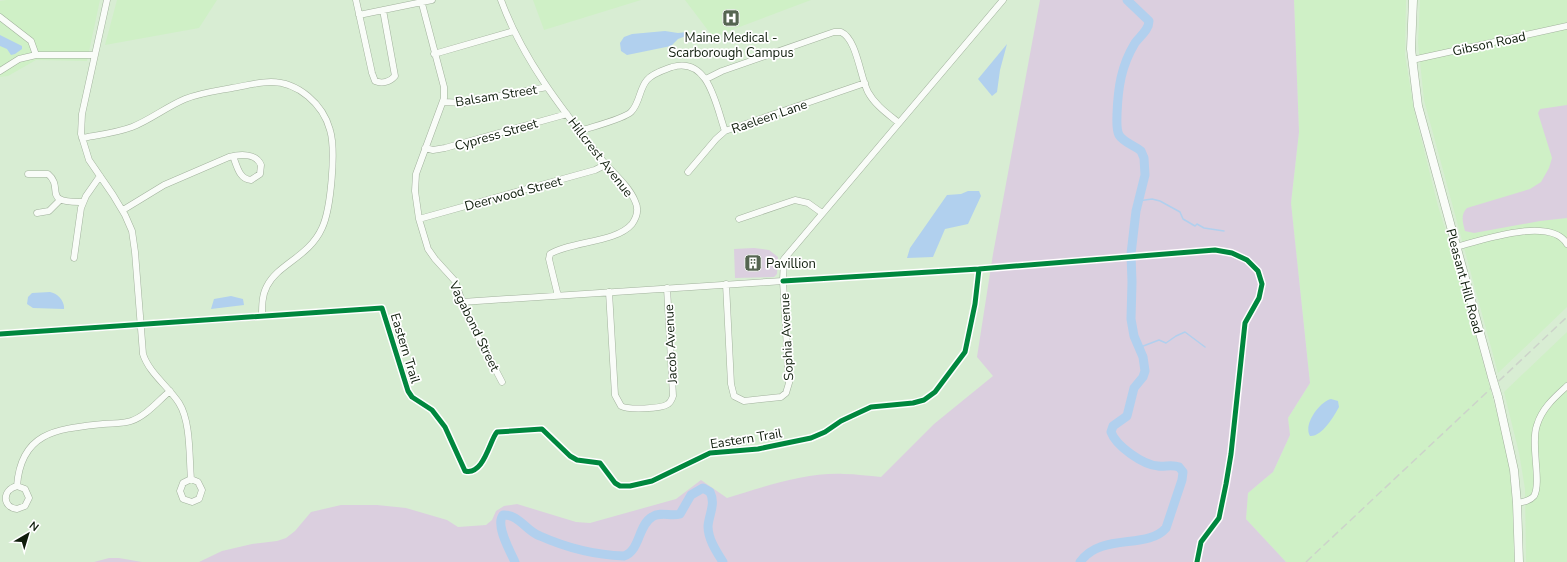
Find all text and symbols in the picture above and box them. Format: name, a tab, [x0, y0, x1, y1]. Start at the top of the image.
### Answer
hospital icon: Maine Medical - Scarborough Campus	[721, 8, 741, 28]
street label: Gibson Road	[1451, 27, 1528, 61]
place label: Maine Medical - Scarborough Campus	[668, 29, 794, 62]
street label: Balsam Street	[454, 81, 539, 111]
street label: Raeleen Lane	[729, 96, 810, 138]
street label: Cypress Street	[453, 114, 540, 155]
street label: Hillcrest Avenue	[563, 114, 637, 201]
street label: Deerwood Street	[463, 172, 564, 216]
street label: Pleasant Hill Road	[1441, 227, 1487, 336]
building icon: Pavillion	[743, 253, 763, 273]
place label: Pavillion	[766, 255, 816, 273]
street label: Vagabond Street	[444, 277, 504, 375]
street label: Sophia Avenue	[776, 293, 798, 381]
street label: Jacob Avenue	[660, 304, 682, 385]
street label: Eastern Trail	[386, 311, 424, 386]
street label: Eastern Trail	[709, 424, 784, 454]
north arrow	[8, 514, 48, 554]
text: N	[26, 518, 42, 535]

